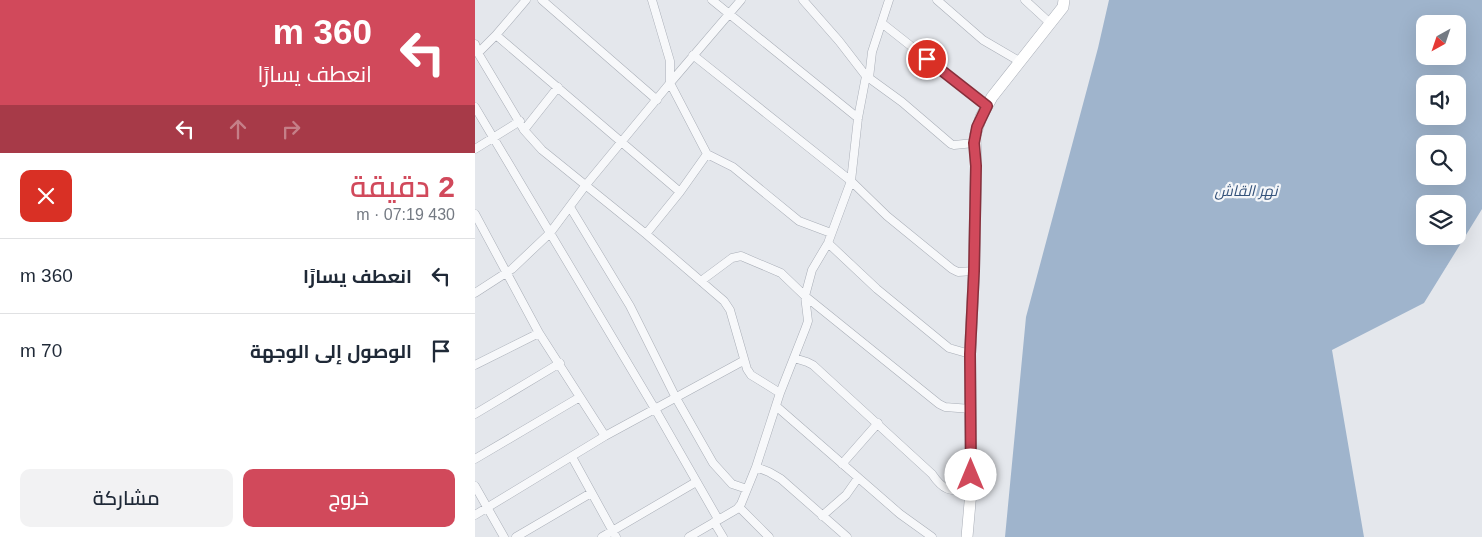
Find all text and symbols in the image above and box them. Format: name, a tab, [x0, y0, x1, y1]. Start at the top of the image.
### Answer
text: 360 m	[273, 12, 372, 51]
north arrow	[1416, 15, 1466, 65]
map controls	[1416, 15, 1466, 245]
icon: left	[390, 20, 455, 85]
pin	[906, 38, 948, 80]
icon: arrive	[913, 45, 941, 73]
text: انعطف يسارًا	[257, 62, 372, 87]
button: sound	[1416, 75, 1466, 125]
icon: left	[171, 115, 199, 143]
icon: ahead	[224, 115, 252, 143]
icon: right	[277, 115, 305, 143]
button: search	[1416, 135, 1466, 185]
button: close	[20, 170, 72, 222]
text: 2 دقيقة	[350, 170, 455, 203]
water label: نهر القاش	[1215, 182, 1279, 200]
button: layers	[1416, 195, 1466, 245]
text: 430 m · 07:19	[356, 206, 455, 223]
icon: left	[427, 262, 455, 290]
text: 360 m	[20, 265, 73, 286]
text: انعطف يسارًا	[303, 266, 412, 287]
icon: arrive	[427, 337, 455, 365]
text: 70 m	[20, 340, 62, 361]
text: الوصول إلى الوجهة	[250, 341, 412, 362]
position arrow	[944, 448, 996, 500]
button: مشاركة	[20, 469, 233, 527]
button: خروج	[243, 469, 455, 527]

